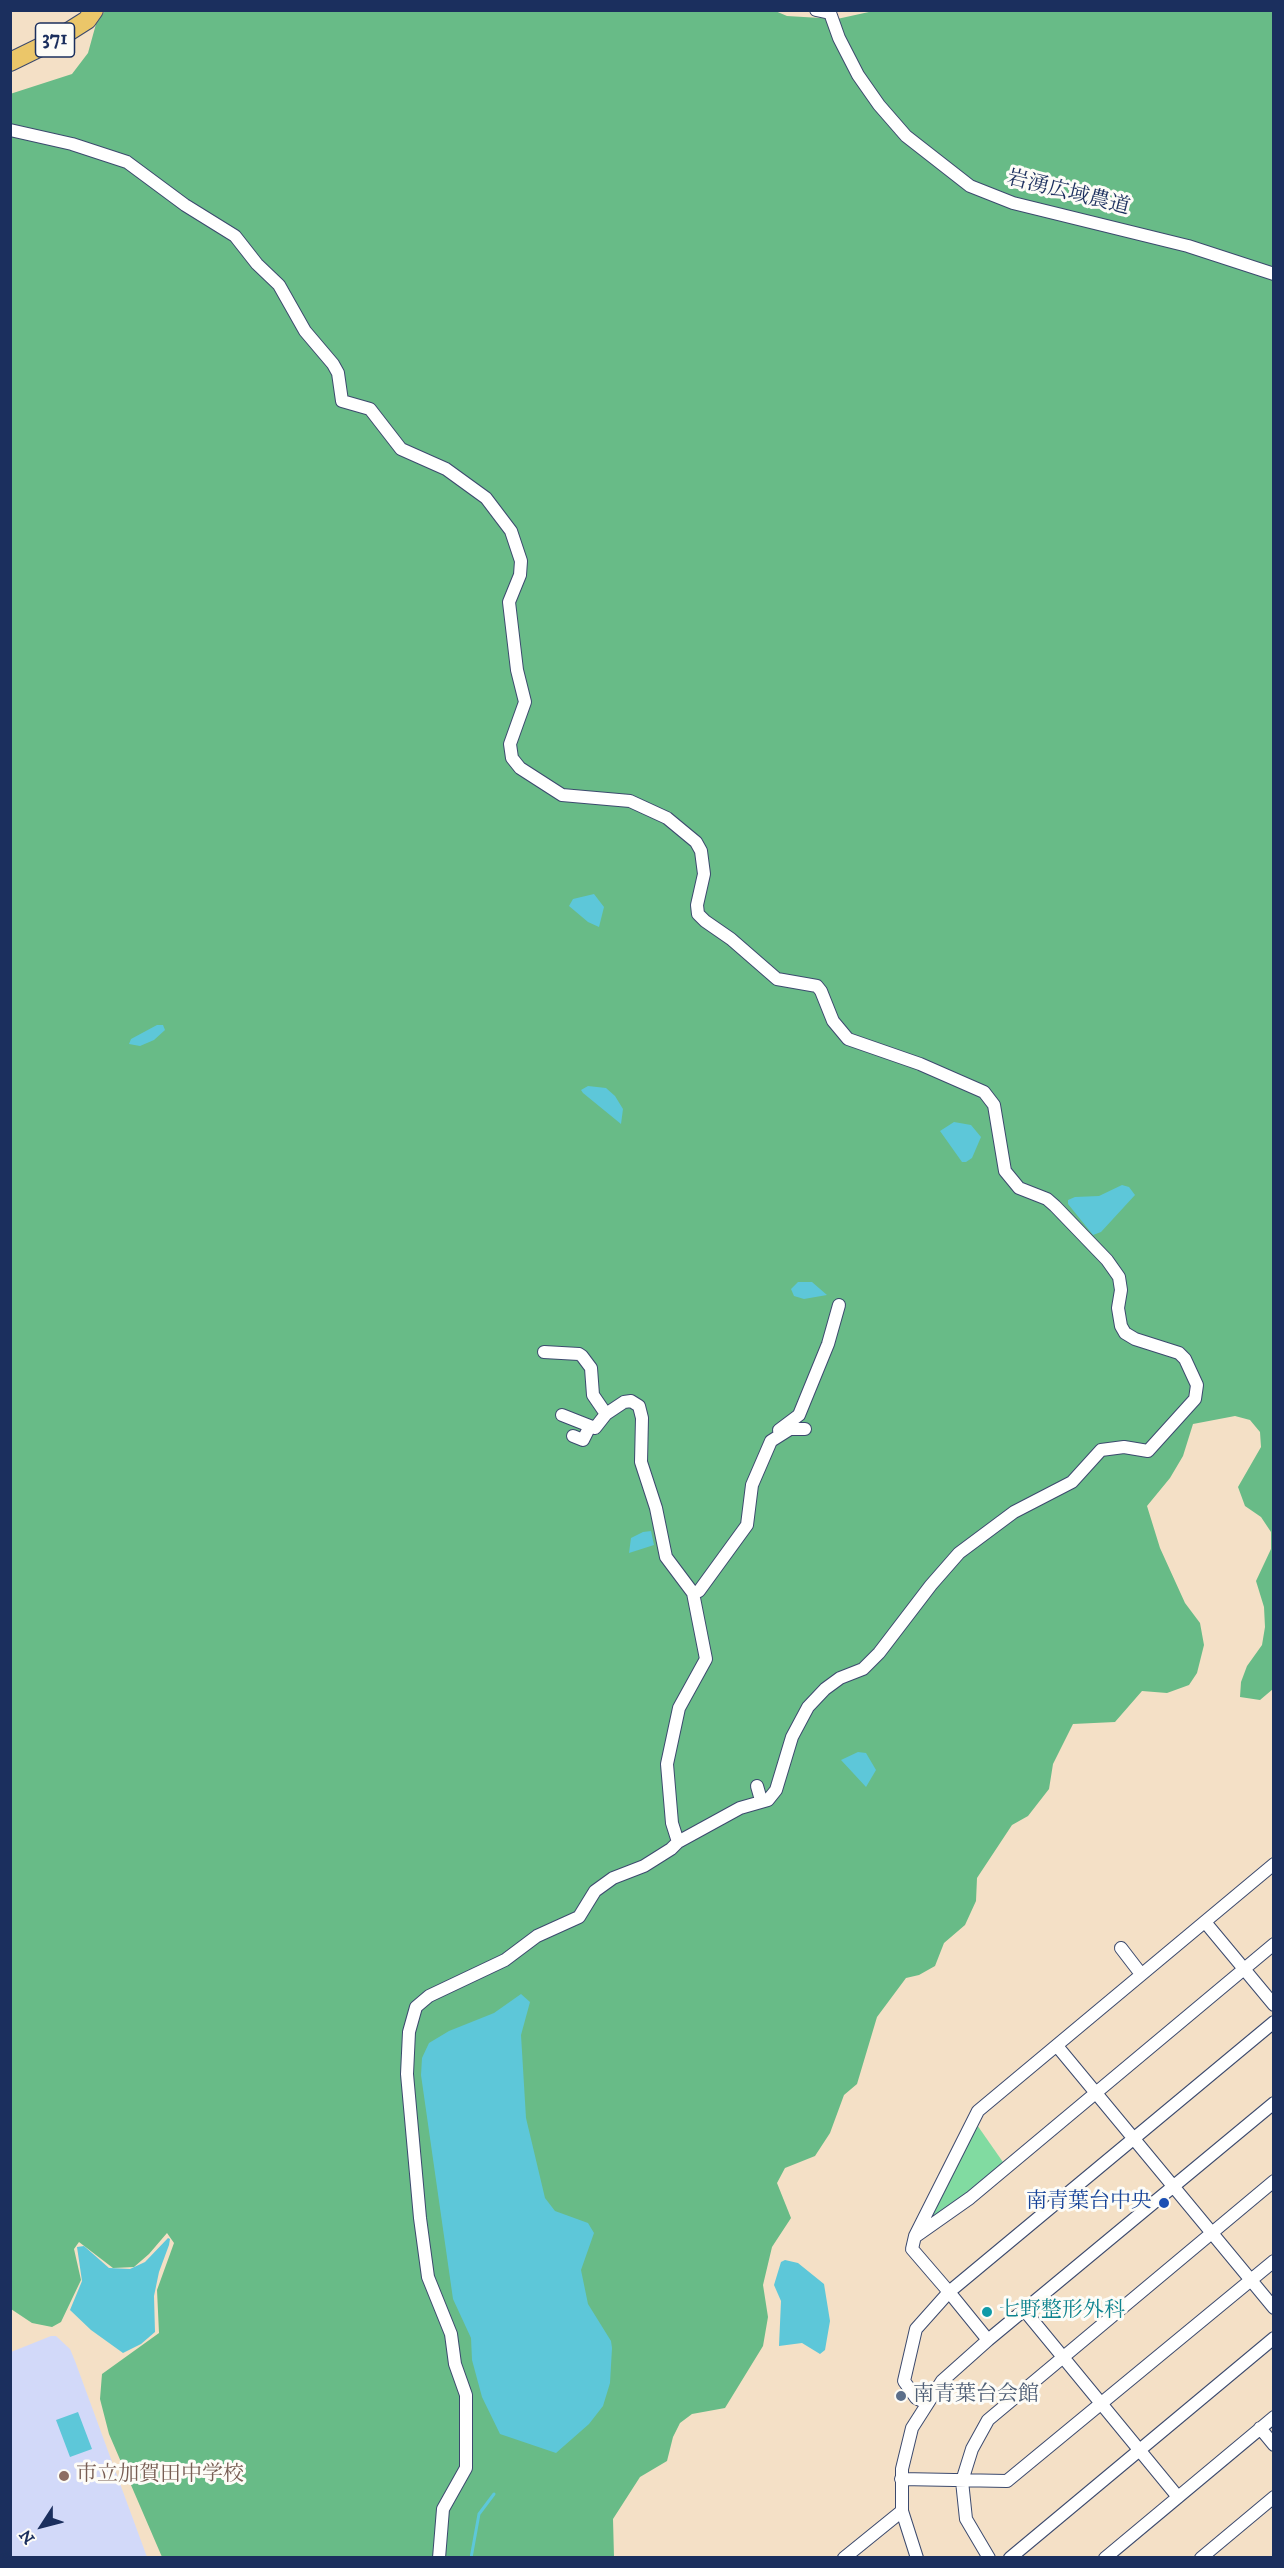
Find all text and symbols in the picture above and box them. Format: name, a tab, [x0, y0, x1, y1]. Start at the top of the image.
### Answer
road number: 371	[36, 23, 74, 57]
street label: 岩湧広域農道	[1004, 167, 1132, 221]
place label: 南青葉台中央	[1026, 2190, 1152, 2216]
marker: 南青葉台中央	[1157, 2196, 1171, 2210]
place label: 七野整形外科	[999, 2299, 1125, 2325]
marker: 七野整形外科	[980, 2305, 994, 2319]
place label: 南青葉台会館	[913, 2383, 1039, 2409]
marker: 南青葉台会館	[894, 2389, 908, 2403]
place label: 市立加賀田中学校	[76, 2463, 244, 2489]
marker: 市立加賀田中学校	[57, 2469, 71, 2483]
north arrow	[12, 2496, 72, 2556]
text: N	[15, 2525, 39, 2548]

